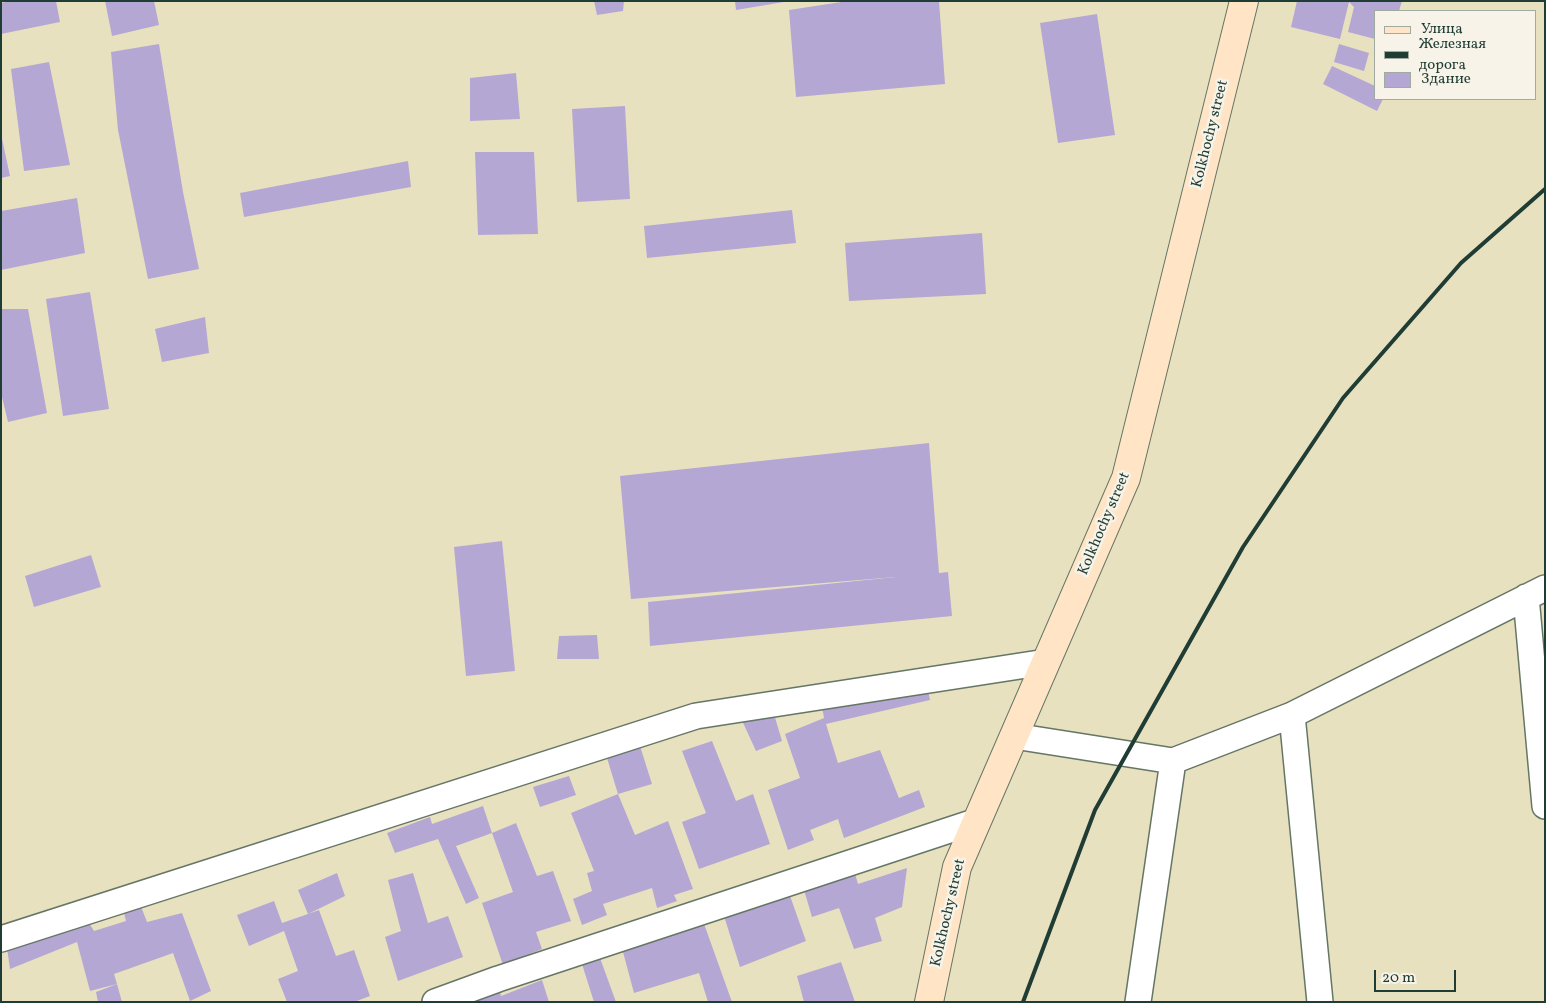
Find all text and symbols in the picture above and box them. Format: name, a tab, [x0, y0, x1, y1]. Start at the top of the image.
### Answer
legend	[1374, 10, 1536, 100]
text: Улица	[1421, 19, 1463, 40]
text: Железная дорога	[1419, 34, 1486, 76]
text: Здание	[1421, 69, 1471, 90]
street label: Kolkhochy street	[1189, 78, 1233, 190]
street label: Kolkhochy street	[1075, 470, 1135, 578]
street label: Kolkhochy street	[928, 857, 970, 969]
scale bar	[1376, 960, 1458, 992]
text: 20 m	[1382, 968, 1415, 989]

